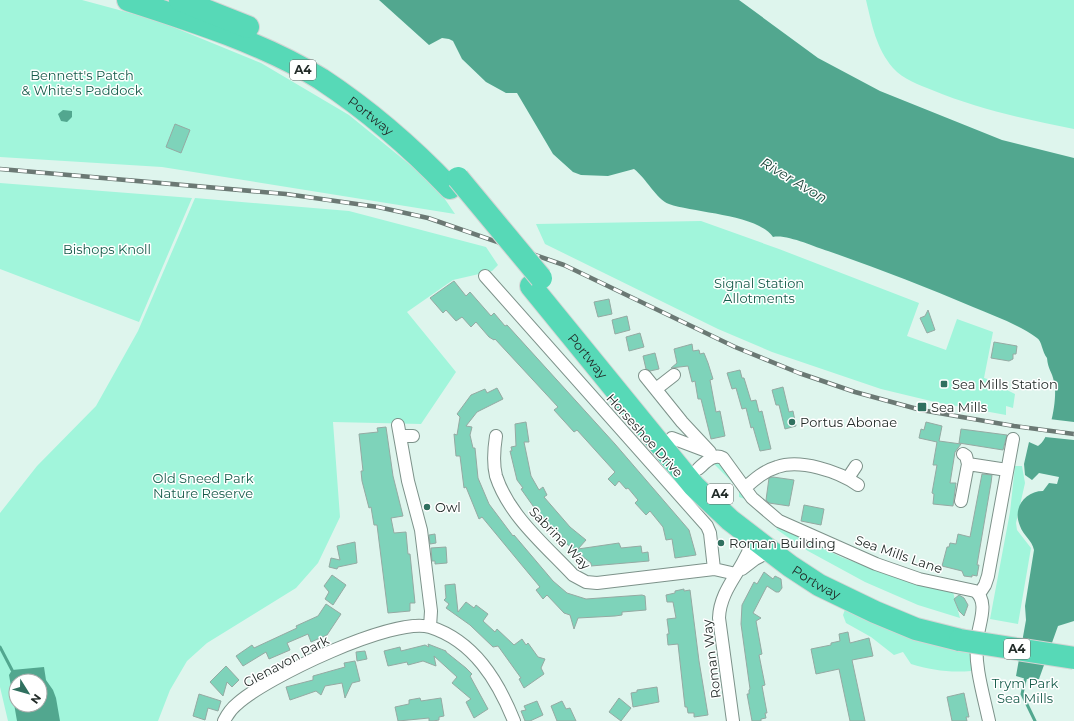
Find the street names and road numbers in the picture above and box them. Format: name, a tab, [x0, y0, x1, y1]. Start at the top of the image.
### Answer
road number: A4	[290, 60, 316, 80]
street label: Portway	[345, 93, 398, 139]
street label: Portway	[565, 330, 612, 382]
street label: Horseshoe Drive	[603, 390, 687, 480]
road number: A4	[707, 484, 733, 504]
street label: Sabrina Way	[526, 503, 595, 573]
street label: Sea Mills Lane	[853, 532, 945, 576]
street label: Portway	[789, 562, 844, 603]
street label: Roman Way	[698, 618, 724, 699]
street label: Glenavon Park	[240, 632, 332, 690]
road number: A4	[1004, 639, 1030, 659]

